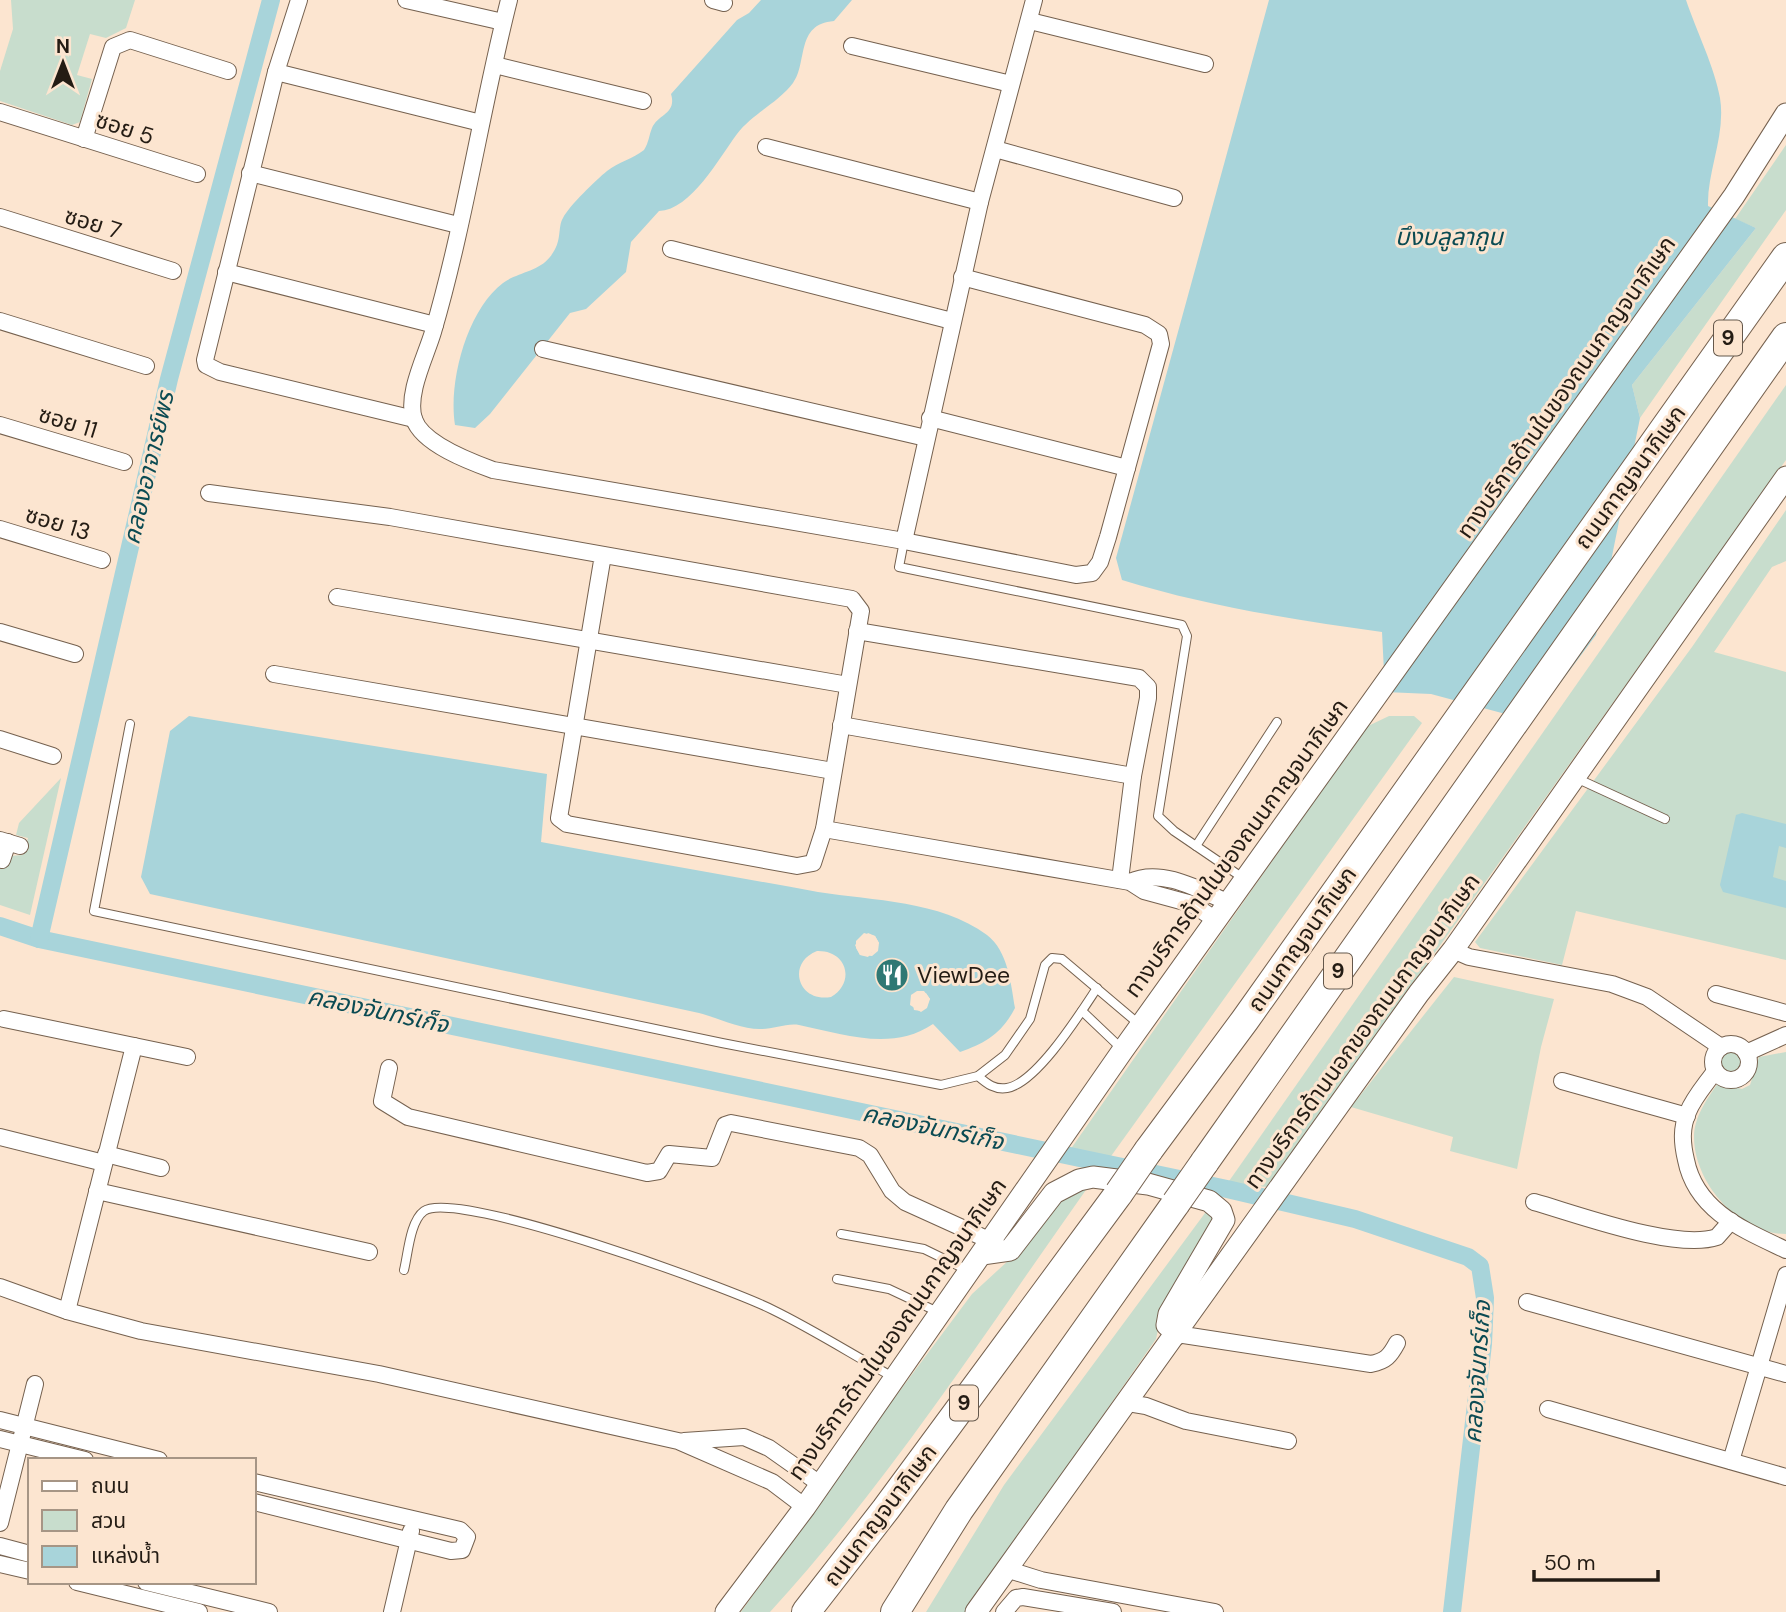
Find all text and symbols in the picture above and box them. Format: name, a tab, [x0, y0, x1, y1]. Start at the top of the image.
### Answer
north arrow	[28, 28, 98, 98]
text: N	[56, 34, 70, 59]
street label: ซอย 5	[92, 104, 158, 152]
street label: ซอย 7	[61, 200, 125, 246]
water label: บึงบลูลากูน	[1395, 221, 1504, 252]
street label: ทางบริการด้านในของถนนกาญจนาภิเษก	[1451, 231, 1681, 543]
road number: 9	[1714, 320, 1742, 356]
water label: คลองอาจารย์พร	[115, 387, 181, 547]
street label: ซอย 11	[35, 399, 101, 445]
street label: ถนนกาญจนาภิเษก	[1569, 400, 1691, 554]
street label: ซอย 13	[22, 499, 94, 547]
street label: ทางบริการด้านในของถนนกาญจนาภิเษก	[1118, 693, 1354, 1003]
street label: ถนนกาญจนาภิเษก	[1242, 861, 1362, 1017]
street label: ทางบริการด้านนอกของถนนกาญจนาภิเษก	[1237, 867, 1487, 1195]
road number: 9	[1324, 954, 1352, 988]
restaurant icon: ViewDee	[873, 956, 911, 994]
place label: ViewDee	[917, 960, 1010, 990]
water label: คลองจันทร์เก็จ	[305, 980, 452, 1040]
water label: คลองจันทร์เก็จ	[860, 1097, 1007, 1157]
street label: ทางบริการด้านในของถนนกาญจนาภิเษก	[781, 1172, 1013, 1486]
water label: คลองจันทร์เก็จ	[1457, 1298, 1498, 1444]
road number: 9	[950, 1386, 978, 1420]
street label: ถนนกาญจนาภิเษก	[817, 1438, 943, 1592]
legend	[28, 1458, 256, 1584]
text: ถนน	[91, 1472, 129, 1500]
text: สวน	[91, 1507, 126, 1535]
scale bar	[1534, 1538, 1658, 1582]
text: แหล่งน้ำ	[91, 1541, 160, 1570]
text: 50 m	[1544, 1549, 1595, 1577]

